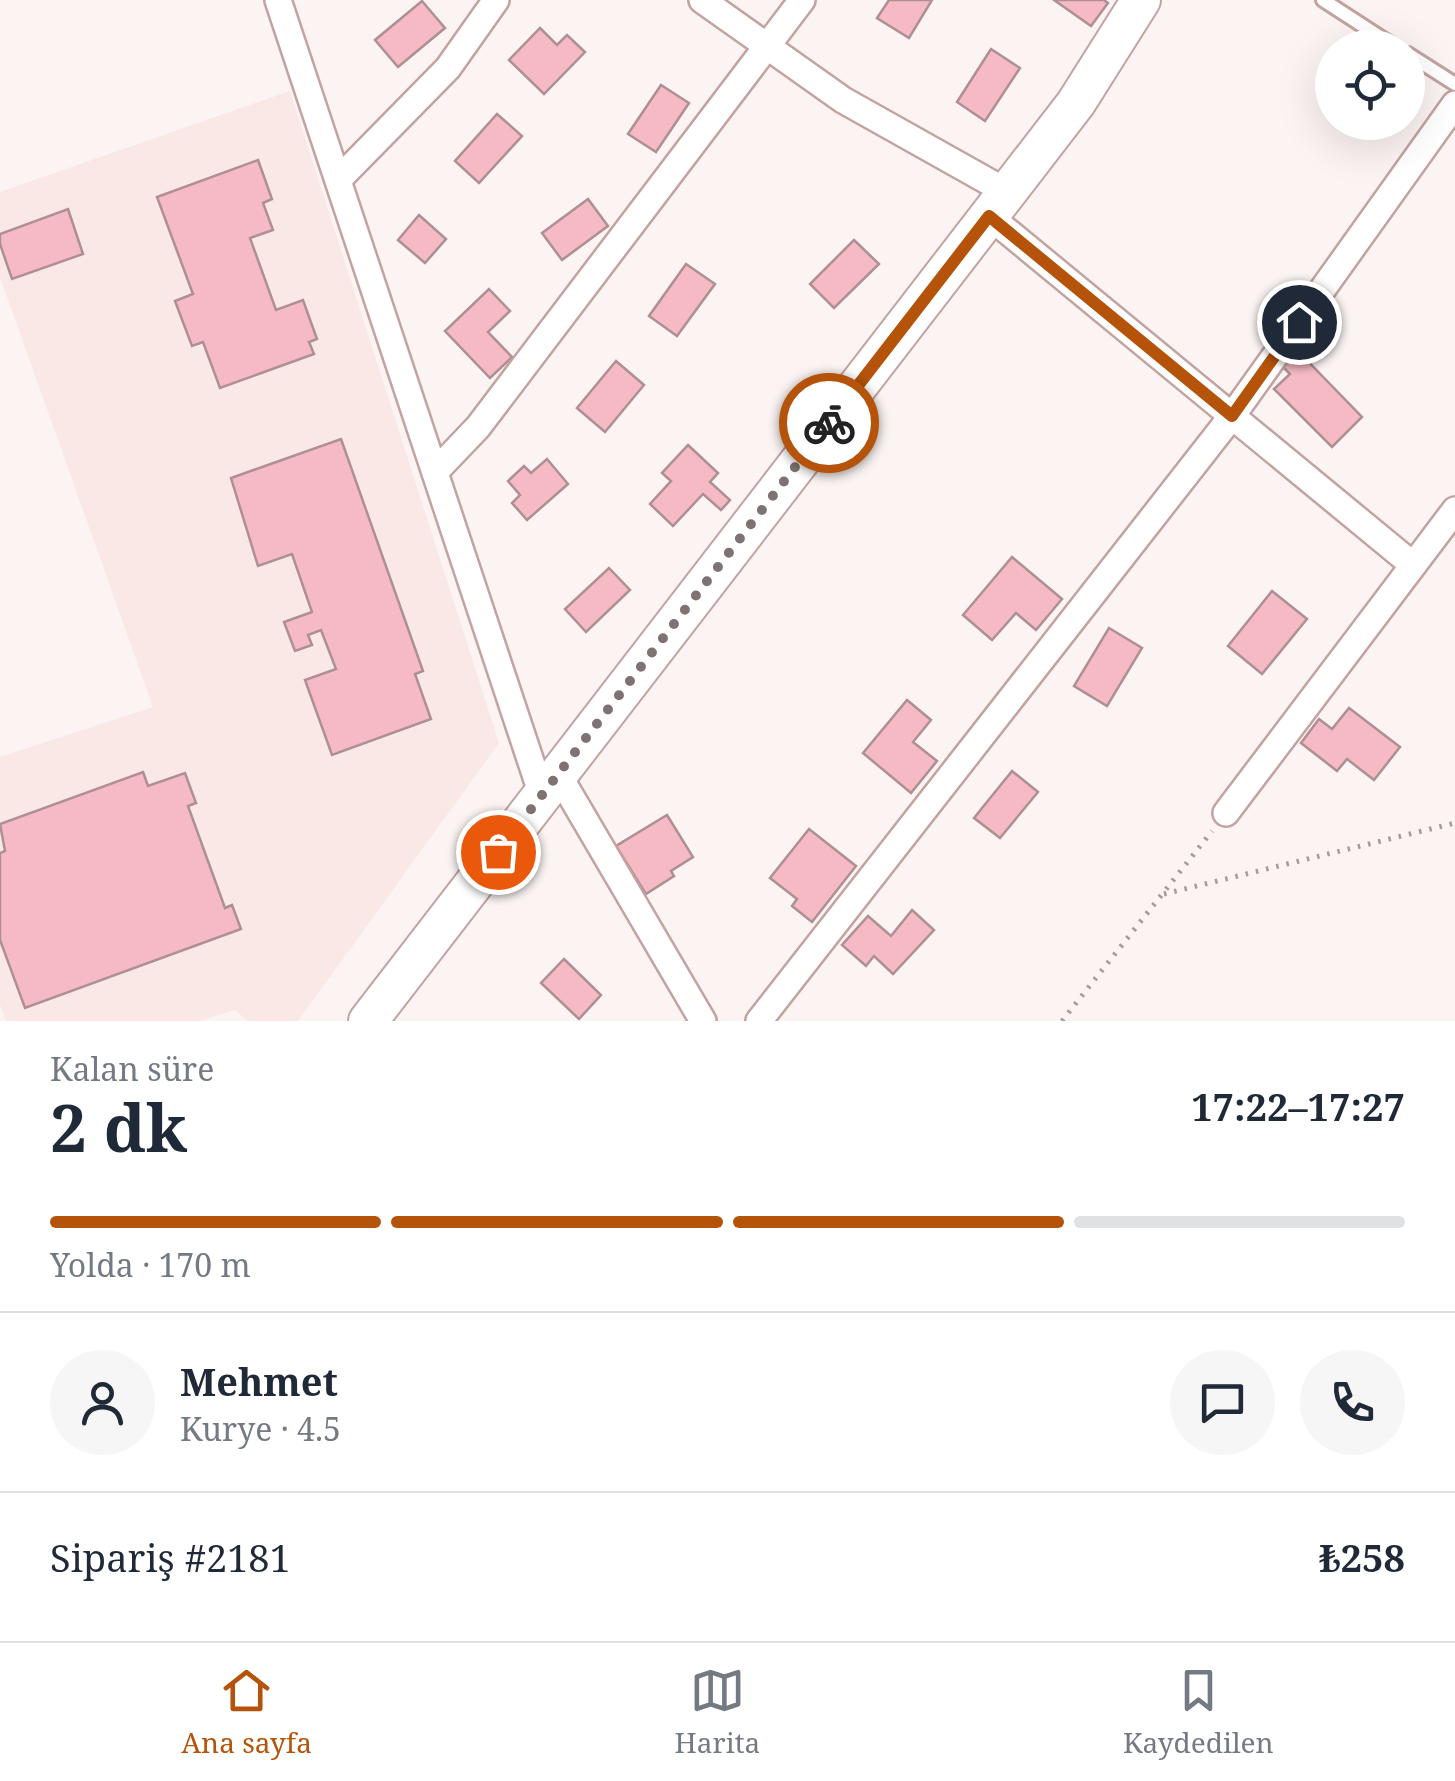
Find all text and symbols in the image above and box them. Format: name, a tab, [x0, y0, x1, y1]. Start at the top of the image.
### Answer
map controls	[1315, 30, 1425, 140]
button: locate	[1315, 30, 1425, 140]
pin	[1257, 280, 1342, 365]
icon: home	[1272, 295, 1327, 350]
courier	[779, 373, 879, 473]
icon: bike	[802, 396, 857, 451]
pin	[456, 810, 541, 895]
icon: bag	[471, 825, 526, 880]
text: Kalan süre	[50, 1047, 214, 1090]
text: 17:22–17:27	[1191, 1080, 1405, 1132]
text: 2 dk	[50, 1083, 187, 1171]
text: Yolda · 170 m	[50, 1243, 251, 1286]
button: person	[50, 1350, 155, 1455]
button: chat	[1170, 1350, 1275, 1455]
button: phone	[1300, 1350, 1405, 1455]
text: Mehmet	[180, 1355, 338, 1407]
text: Kurye · 4.5	[180, 1407, 341, 1450]
text: Sipariş #2181	[50, 1531, 291, 1583]
text: ₺258	[1319, 1531, 1405, 1583]
tab: Ana sayfa	[181, 1663, 312, 1761]
tab: Harita	[675, 1663, 760, 1761]
tab: Kaydedilen	[1123, 1663, 1274, 1761]

